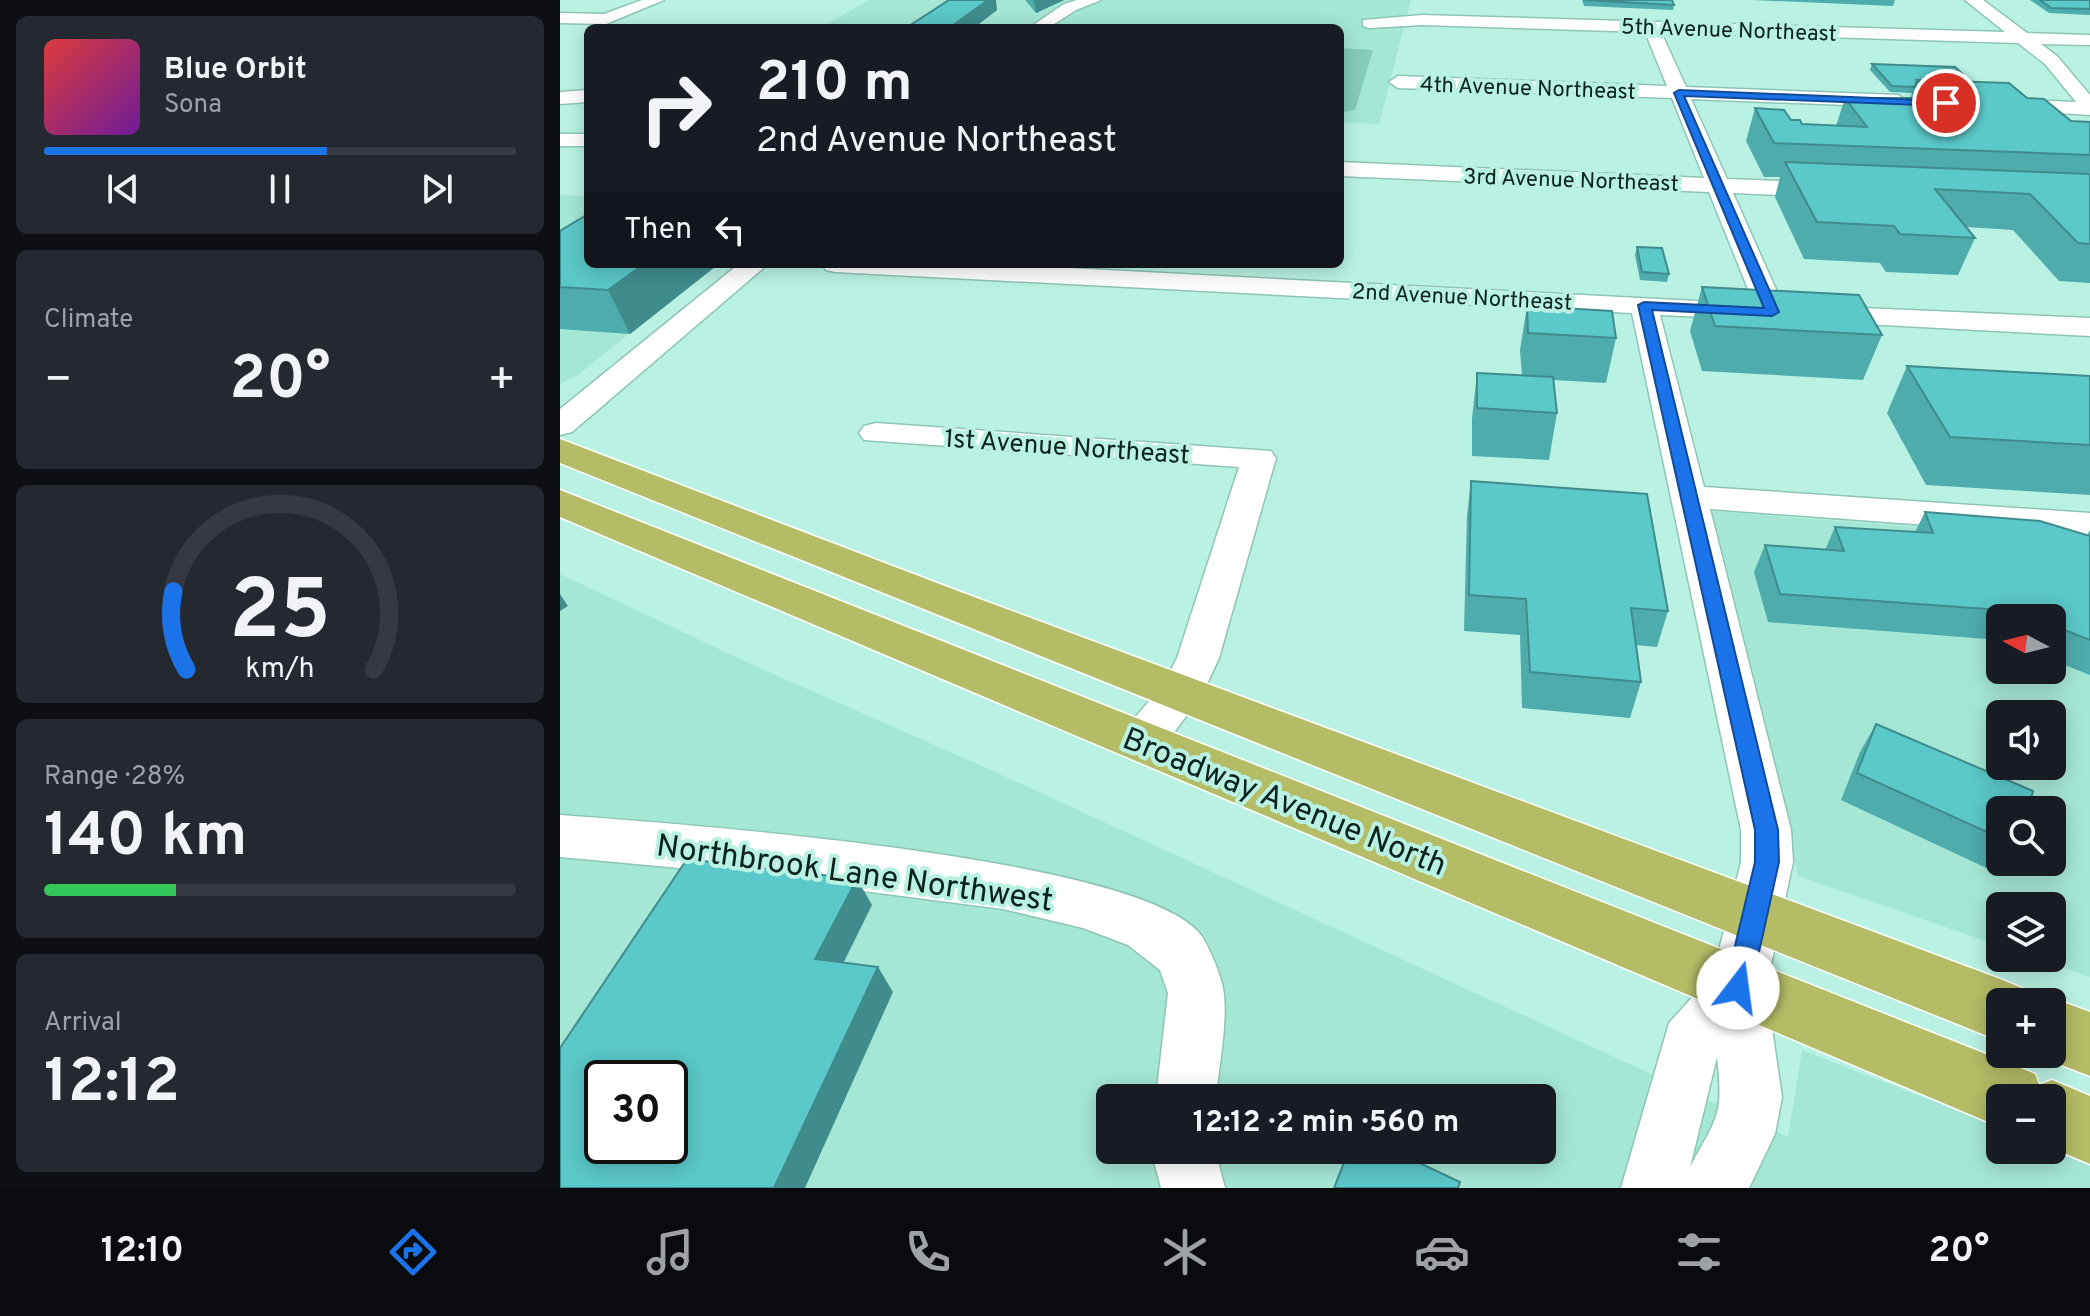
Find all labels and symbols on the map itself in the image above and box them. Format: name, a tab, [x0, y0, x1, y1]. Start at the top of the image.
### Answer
street label: 5th Avenue Northeast	[1621, 14, 1837, 49]
pin	[1912, 69, 1980, 137]
street label: 4th Avenue Northeast	[1420, 72, 1636, 107]
street label: 3rd Avenue Northeast	[1463, 164, 1679, 199]
street label: 2nd Avenue Northeast	[1351, 279, 1573, 318]
street label: 1st Avenue Northeast	[943, 423, 1191, 474]
north arrow	[1986, 604, 2066, 684]
street label: Broadway Avenue North	[1116, 720, 1452, 887]
street label: Northbrook Lane Northwest	[654, 827, 1055, 923]
position arrow	[1696, 946, 1780, 1030]
speed limit sign: 30	[584, 1060, 688, 1164]

